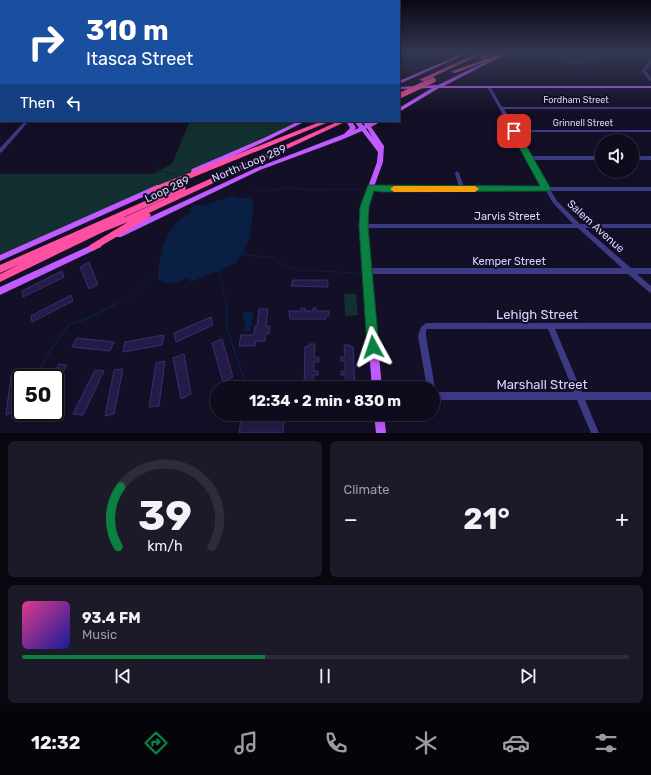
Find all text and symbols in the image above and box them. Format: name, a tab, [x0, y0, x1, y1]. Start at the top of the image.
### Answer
text: 310 m	[86, 14, 169, 47]
icon: right	[20, 16, 72, 68]
text: Itasca Street	[86, 48, 193, 70]
icon: left	[63, 92, 85, 114]
text: Then	[20, 94, 55, 112]
street label: Fordham Street	[543, 95, 609, 105]
pin	[497, 114, 531, 148]
street label: Grinnell Street	[553, 118, 614, 128]
icon: arrive	[503, 120, 525, 142]
map controls	[595, 134, 639, 178]
button: sound	[595, 134, 639, 178]
street label: North Loop 289	[210, 142, 288, 185]
street label: Loop 289	[143, 173, 192, 205]
street label: Salem Avenue	[564, 197, 627, 255]
street label: Jarvis Street	[474, 210, 541, 223]
street label: Kemper Street	[472, 255, 546, 268]
street label: Lehigh Street	[496, 307, 578, 323]
position arrow	[352, 326, 394, 368]
speed limit sign: 50	[12, 369, 64, 421]
street label: Marshall Street	[496, 377, 588, 392]
text: 12:34 · 2 min · 830 m	[249, 392, 401, 410]
text: Climate	[344, 482, 390, 497]
text: 39	[138, 491, 192, 540]
text: 21°	[463, 501, 510, 537]
text: −	[344, 506, 358, 533]
text: +	[615, 506, 629, 533]
text: km/h	[147, 538, 183, 555]
text: 93.4 FM	[82, 609, 141, 627]
text: Music	[82, 627, 117, 642]
icon: previous	[112, 665, 134, 687]
icon: pause	[314, 665, 336, 687]
icon: next	[517, 665, 539, 687]
icon: directions	[142, 729, 170, 757]
icon: music	[232, 729, 260, 757]
icon: phone	[322, 729, 350, 757]
icon: climate	[412, 729, 440, 757]
icon: car	[502, 729, 530, 757]
icon: filters	[592, 729, 620, 757]
text: 12:32	[31, 732, 80, 754]

